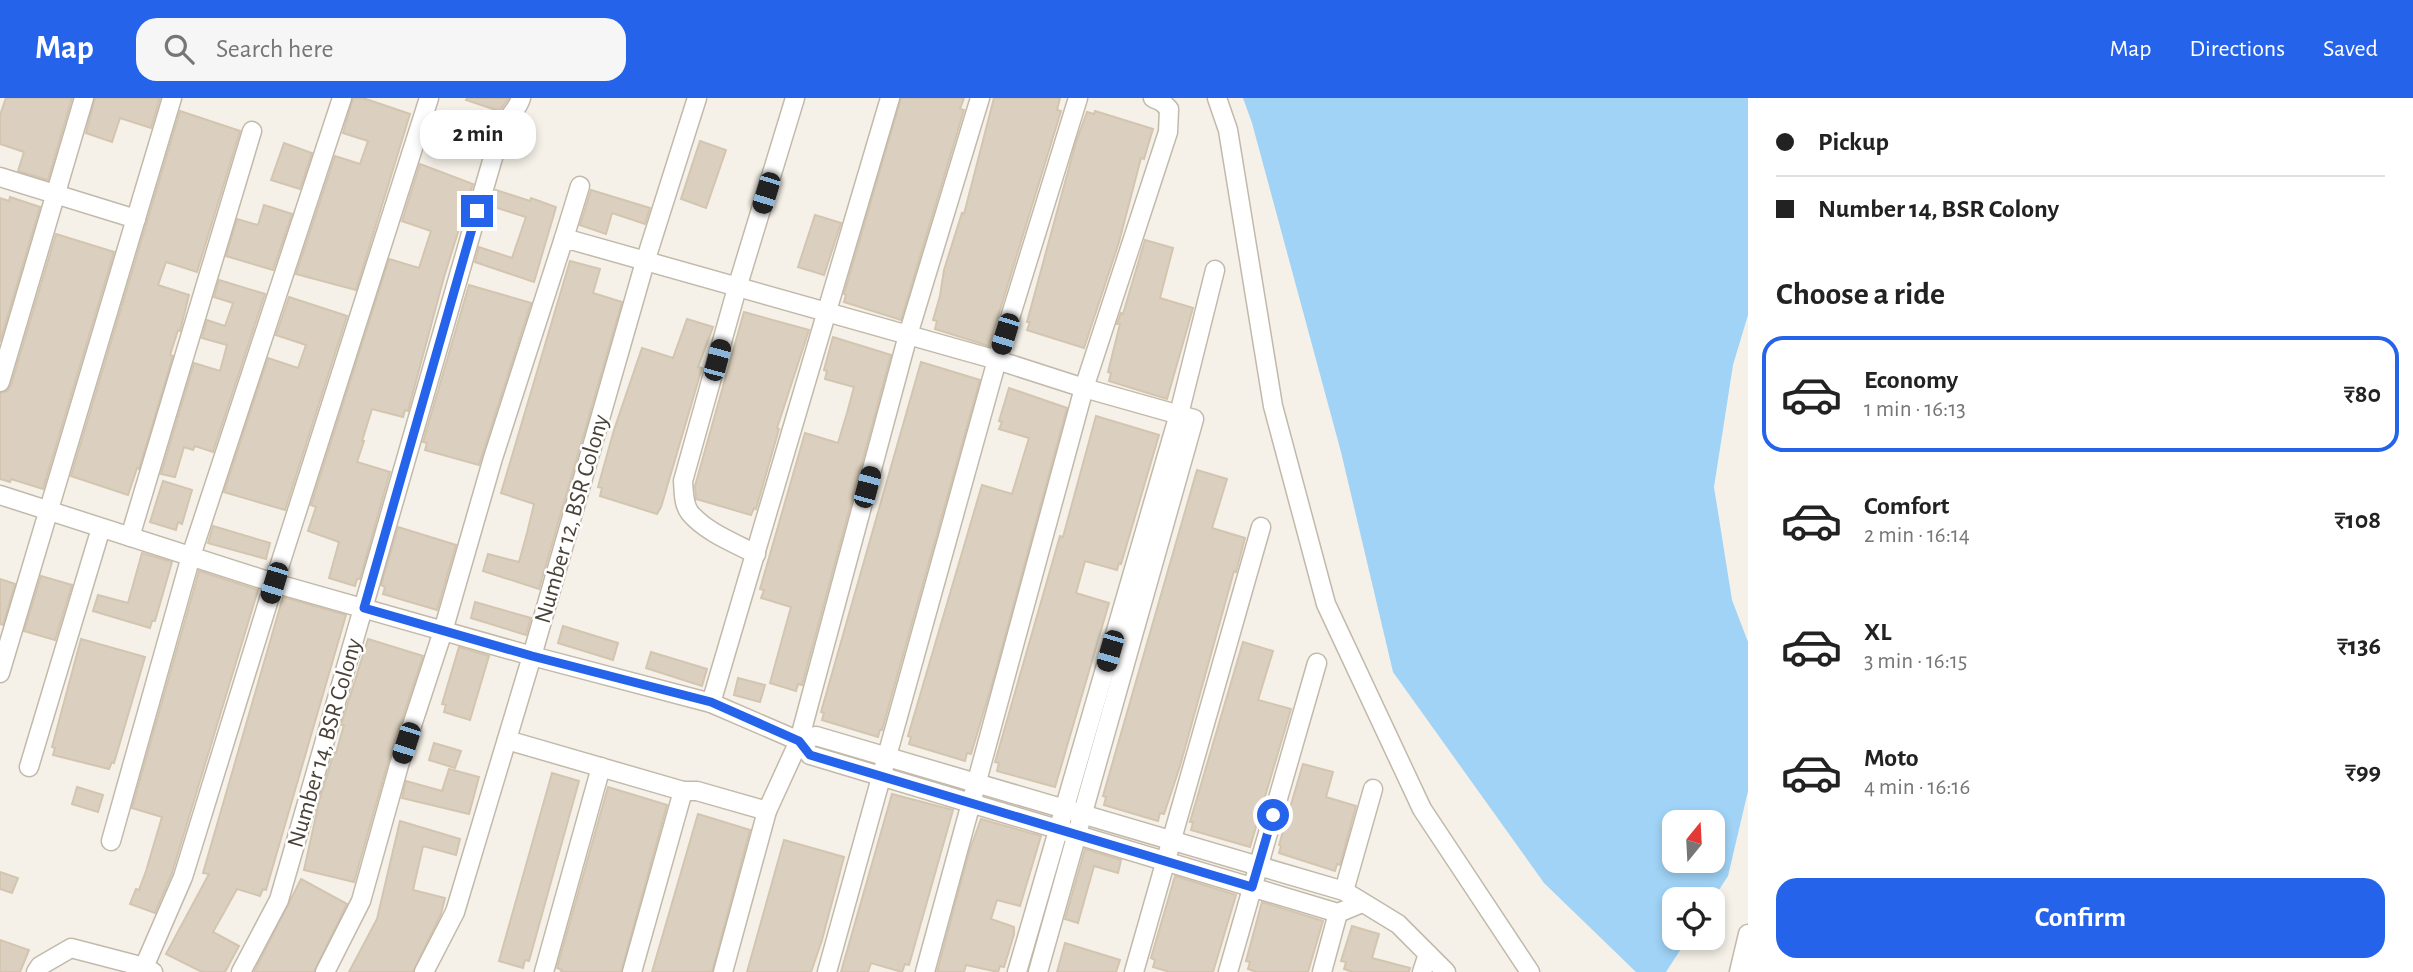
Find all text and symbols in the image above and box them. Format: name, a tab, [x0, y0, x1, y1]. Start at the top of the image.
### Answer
search box	[136, 18, 626, 81]
icon: search	[160, 30, 198, 68]
text: Map	[35, 32, 94, 65]
text: Search here	[216, 36, 334, 62]
text: Map	[2109, 37, 2151, 61]
text: Directions	[2189, 37, 2285, 61]
text: Saved	[2323, 37, 2378, 61]
callout: 2 min	[419, 109, 535, 158]
text: 2 min	[452, 123, 504, 146]
text: Pickup	[1818, 129, 1889, 155]
car	[750, 170, 783, 216]
route end	[461, 195, 493, 227]
text: Number 14, BSR Colony	[1818, 196, 2059, 222]
text: Choose a ride	[1776, 278, 1945, 310]
car	[989, 311, 1022, 357]
car	[702, 337, 733, 383]
icon: car	[1780, 363, 1843, 426]
text: Economy	[1864, 367, 1958, 393]
text: ₹80	[2344, 381, 2381, 407]
text: 1 min · 16:13	[1864, 398, 1966, 421]
street label: Number 12, BSR Colony	[531, 412, 613, 626]
car	[852, 464, 883, 510]
icon: car	[1780, 489, 1843, 552]
text: Comfort	[1864, 493, 1949, 519]
text: ₹108	[2334, 507, 2381, 533]
text: 2 min · 16:14	[1864, 524, 1970, 547]
car	[258, 560, 291, 606]
icon: car	[1780, 615, 1843, 678]
text: XL	[1864, 619, 1891, 645]
car	[1095, 628, 1126, 674]
text: ₹136	[2337, 633, 2381, 659]
street label: Number 14, BSR Colony	[284, 636, 366, 850]
text: 3 min · 16:15	[1864, 650, 1967, 673]
car	[390, 720, 423, 766]
icon: car	[1780, 741, 1843, 804]
text: Moto	[1864, 745, 1919, 771]
text: ₹99	[2345, 759, 2381, 785]
text: 4 min · 16:16	[1864, 776, 1970, 799]
route start	[1257, 799, 1289, 831]
north arrow	[1662, 810, 1726, 873]
map controls	[1662, 810, 1725, 950]
button: Confirm	[1776, 878, 2385, 958]
button: locate	[1662, 887, 1725, 950]

